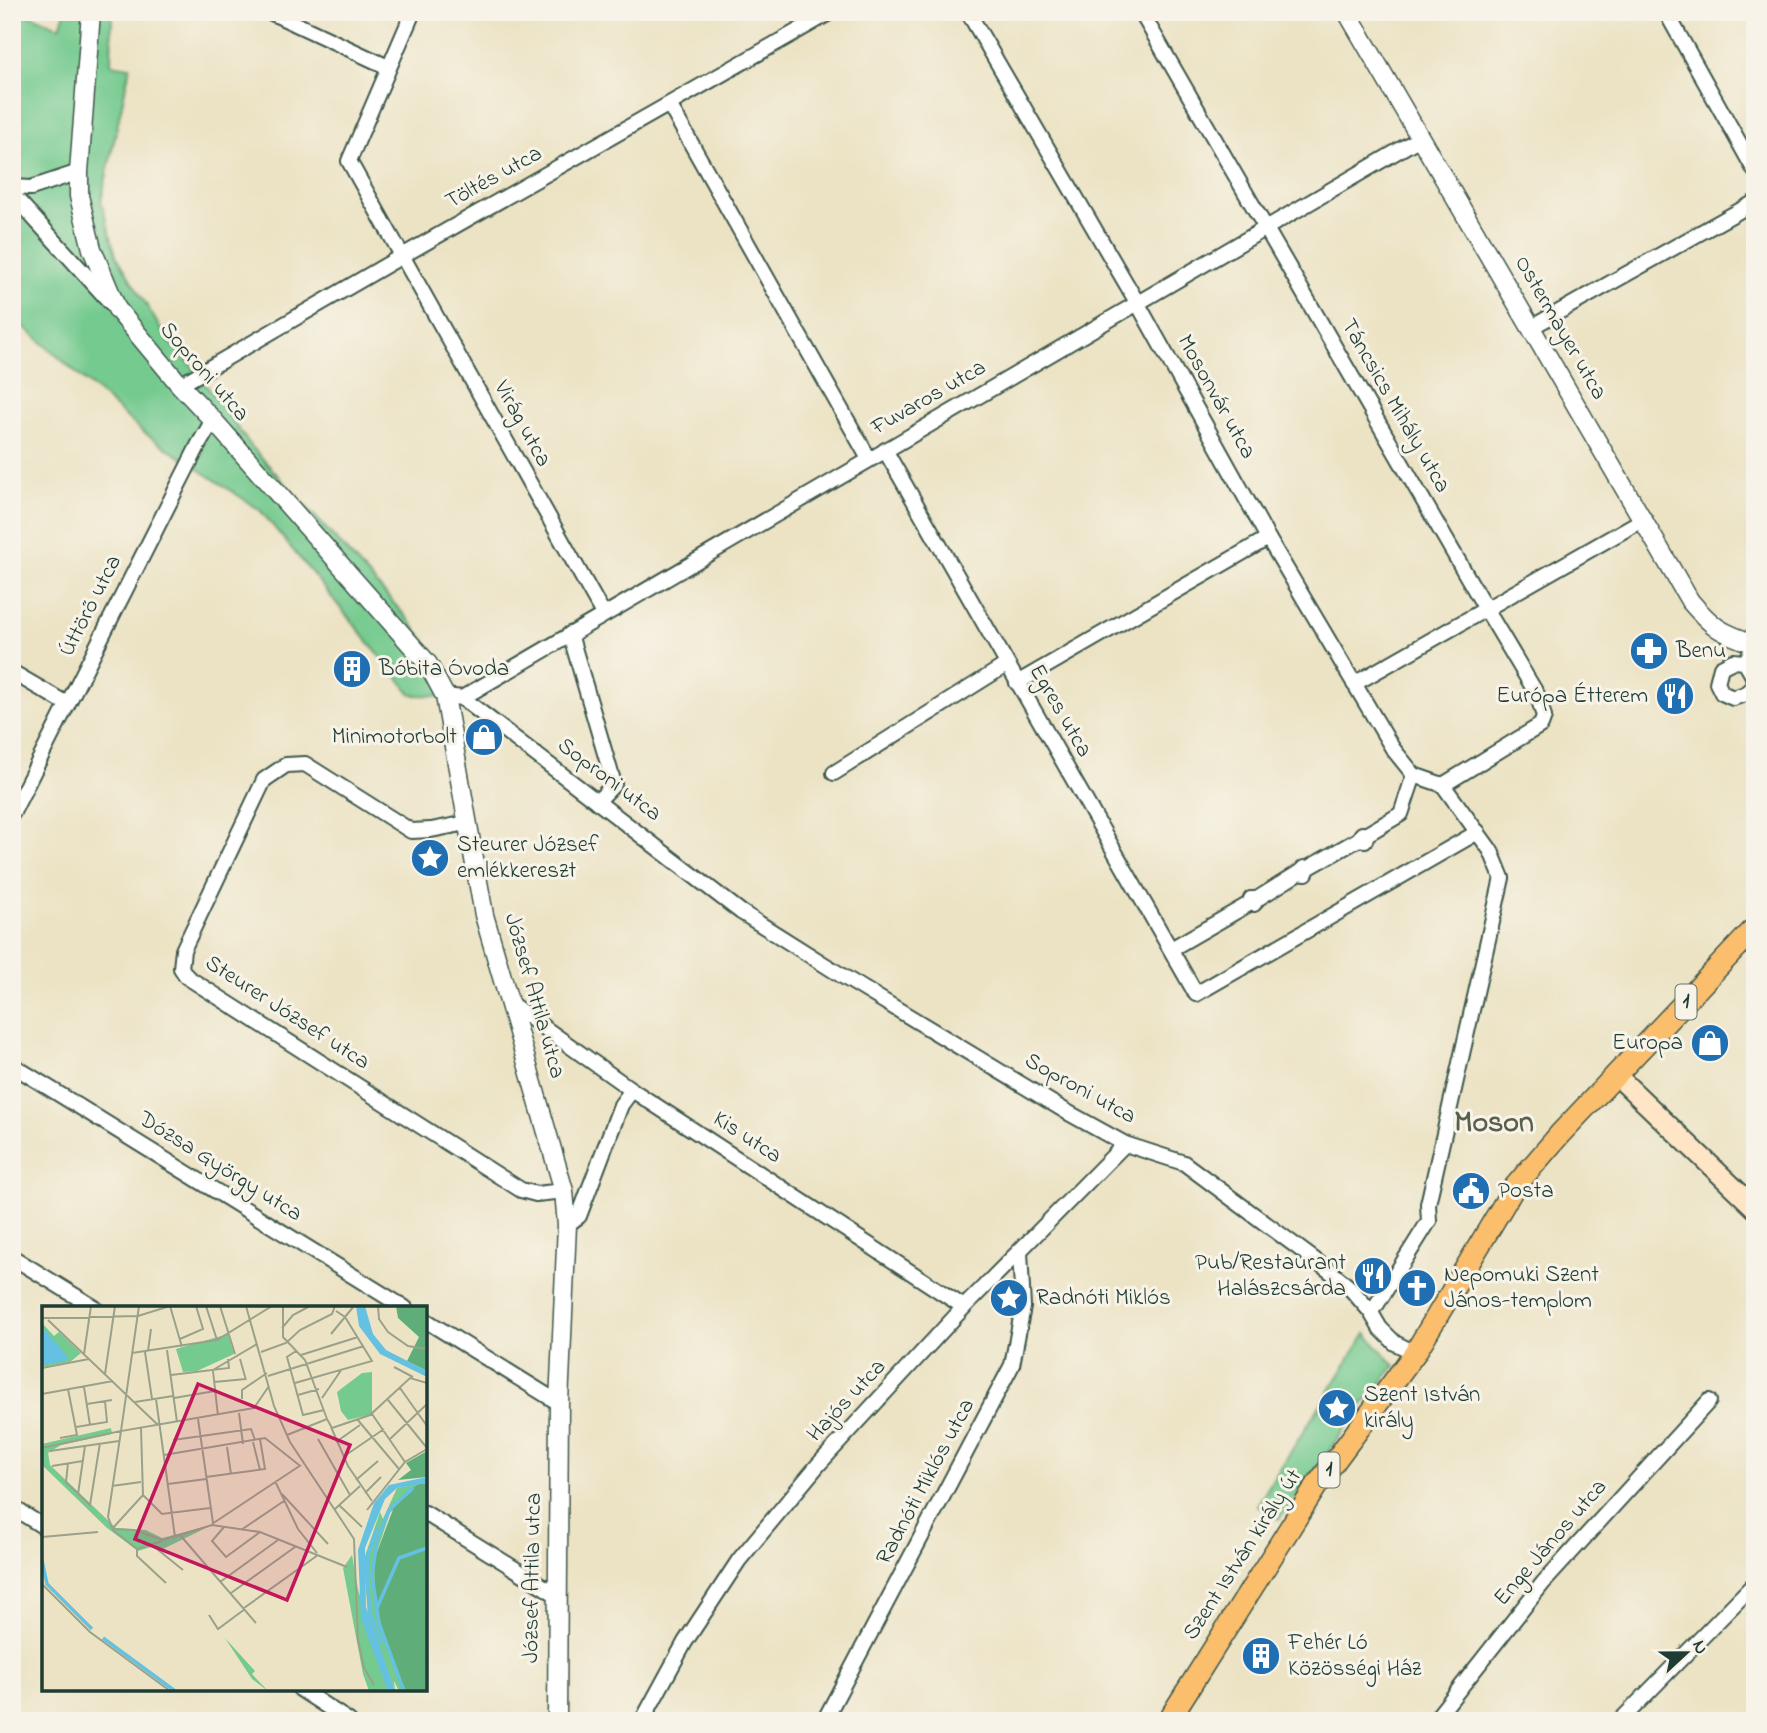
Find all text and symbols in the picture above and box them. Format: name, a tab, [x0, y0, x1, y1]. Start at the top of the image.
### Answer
street label: Töltés utca	[439, 138, 549, 218]
street label: Ostermayer utca	[1504, 250, 1615, 407]
street label: Táncsics Mihály utca	[1330, 313, 1458, 500]
street label: Soproni utca	[151, 315, 257, 429]
street label: Mosonvár utca	[1168, 329, 1264, 465]
street label: Fuvaros utca	[865, 352, 993, 445]
street label: Virág utca	[483, 374, 559, 474]
street label: Úttörő utca	[51, 549, 131, 663]
pharmacy icon: Benu	[1628, 630, 1670, 672]
place label: Benu	[1675, 635, 1726, 668]
building icon: Bóbita Óvoda	[331, 648, 373, 690]
place label: Bóbita Óvoda	[378, 653, 509, 686]
street label: Egres utca	[1019, 658, 1100, 764]
restaurant icon: Európa Étterem	[1654, 675, 1696, 717]
place label: Európa Étterem	[1496, 680, 1648, 713]
shop icon: Minimotorbolt	[463, 716, 505, 758]
place label: Minimotorbolt	[332, 721, 457, 754]
street label: Soproni utca	[550, 730, 668, 830]
place label: Steurer József emlékkereszt	[457, 829, 599, 888]
place icon: Steurer József emlékkereszt	[409, 837, 451, 879]
street label: József Attila utca	[495, 910, 573, 1082]
street label: Steurer József utca	[198, 947, 376, 1079]
road number: 1	[1676, 984, 1696, 1020]
shop icon: Europa	[1689, 1022, 1731, 1064]
place label: Europa	[1612, 1027, 1683, 1060]
street label: Soproni utca	[1018, 1045, 1142, 1133]
district label: Moson	[1454, 1102, 1534, 1146]
street label: Dózsa György utca	[130, 1103, 308, 1232]
street label: Kis utca	[706, 1103, 788, 1173]
public building icon: Posta	[1450, 1170, 1492, 1212]
place label: Posta	[1498, 1175, 1554, 1208]
place label: Pub/Restaurant Halászcsárda	[1195, 1247, 1346, 1306]
restaurant icon: Pub/Restaurant Halászcsárda	[1352, 1255, 1394, 1297]
place label: Nepomuki Szent János-templom	[1444, 1259, 1599, 1318]
church icon: Nepomuki Szent János-templom	[1396, 1267, 1438, 1309]
place icon: Radnóti Miklós	[988, 1277, 1030, 1319]
place label: Radnóti Miklós	[1036, 1282, 1171, 1315]
inset map	[42, 1306, 427, 1691]
street label: Hajós utca	[800, 1352, 894, 1450]
place label: Szent István király	[1364, 1379, 1480, 1440]
place icon: Szent István király	[1316, 1387, 1358, 1429]
street label: Radnóti Miklós utca	[868, 1393, 984, 1571]
road number: 1	[1318, 1452, 1340, 1488]
street label: Szent István király út	[1175, 1463, 1313, 1648]
street label: Enge János utca	[1486, 1472, 1616, 1614]
street label: József Attila utca	[515, 1492, 551, 1664]
north arrow	[1652, 1618, 1722, 1688]
place label: Fehér Ló Közösségi Ház	[1287, 1627, 1422, 1687]
building icon: Fehér Ló Közösségi Ház	[1240, 1635, 1282, 1677]
text: N	[1685, 1637, 1714, 1659]

